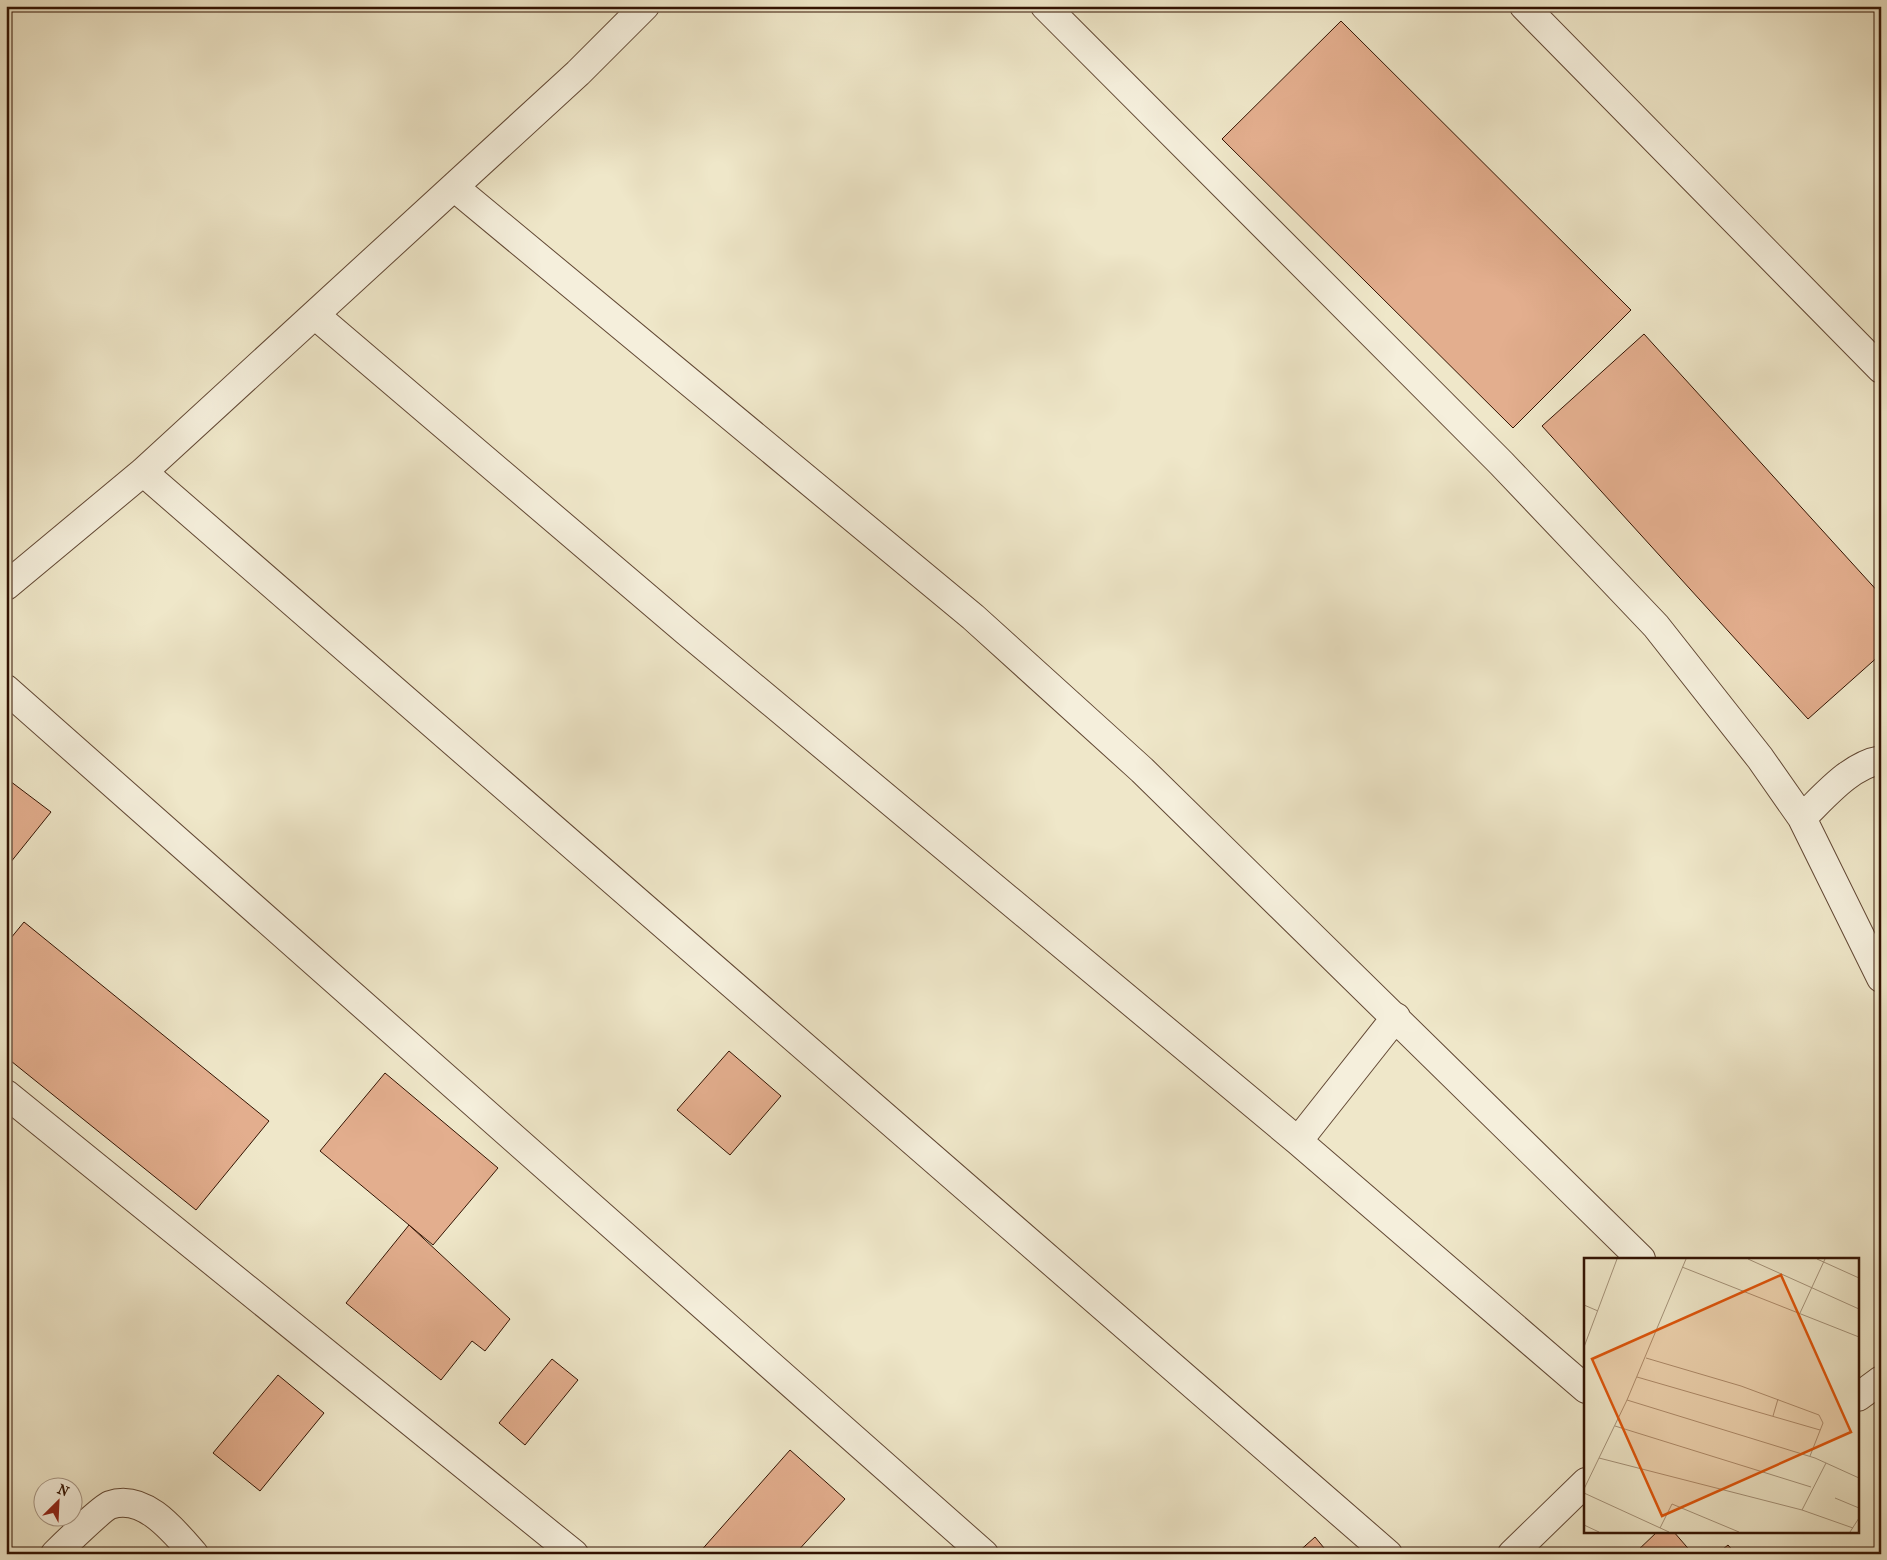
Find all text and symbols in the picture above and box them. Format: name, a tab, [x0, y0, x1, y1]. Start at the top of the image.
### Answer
inset map	[1584, 1258, 1860, 1532]
north arrow	[32, 1478, 82, 1528]
text: N	[55, 1481, 72, 1501]

